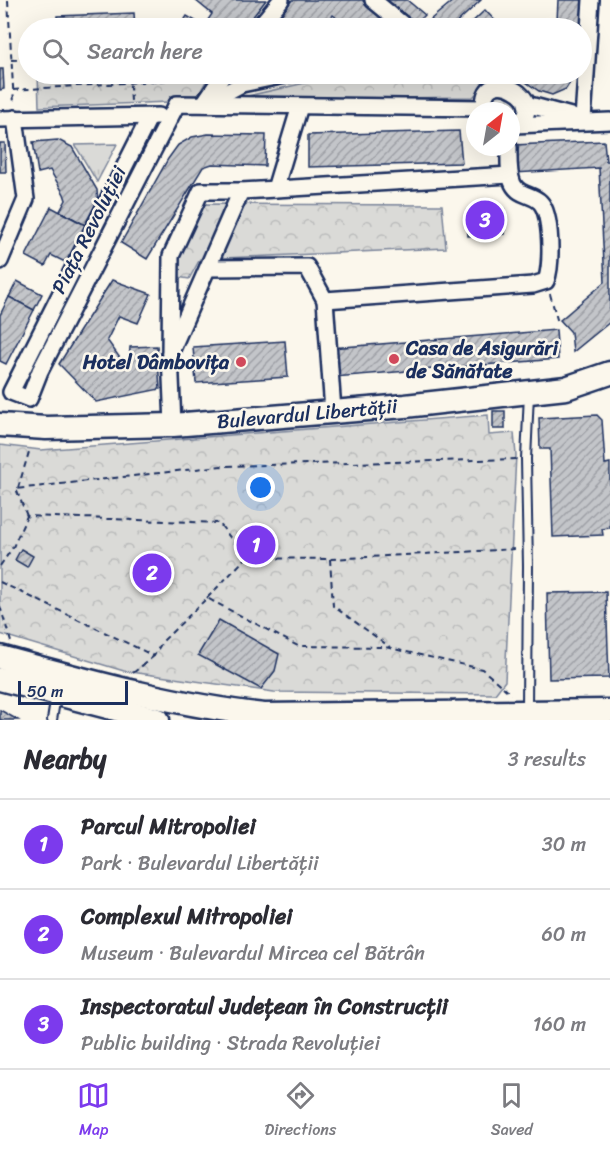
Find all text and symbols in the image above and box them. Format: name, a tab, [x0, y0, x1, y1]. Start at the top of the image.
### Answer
search box	[18, 18, 592, 84]
text: Search here	[87, 32, 203, 71]
icon: search	[39, 35, 72, 68]
north arrow	[466, 102, 520, 156]
street label: Piața Revoluției	[42, 159, 137, 300]
pin: 3	[466, 198, 504, 242]
place label: Casa de Asigurări de Sănătate	[405, 331, 559, 389]
place label: Hotel Dâmbovița	[82, 345, 230, 380]
marker: Casa de Asigurări de Sănătate	[387, 352, 401, 366]
marker: Hotel Dâmbovița	[234, 355, 248, 369]
street label: Bulevardul Libertății	[215, 389, 400, 439]
your location	[246, 473, 275, 502]
pin: 1	[236, 522, 276, 568]
pin: 2	[132, 550, 172, 596]
text: 50 m	[27, 677, 63, 706]
scale bar	[18, 678, 128, 706]
text: Nearby	[24, 736, 106, 782]
text: 3 results	[508, 742, 586, 777]
text: Parcul Mitropoliei	[81, 807, 256, 846]
text: 1	[39, 827, 48, 862]
text: 30 m	[542, 827, 586, 862]
text: Park · Bulevardul Libertății	[81, 846, 319, 881]
text: Complexul Mitropoliei	[81, 897, 292, 936]
text: 2	[38, 917, 49, 952]
text: 60 m	[541, 917, 586, 952]
text: Museum · Bulevardul Mircea cel Bătrân	[81, 936, 425, 971]
text: Inspectoratul Județean în Construcții	[81, 987, 448, 1026]
text: 3	[38, 1007, 49, 1042]
text: 160 m	[533, 1007, 586, 1042]
text: Public building · Strada Revoluției	[81, 1026, 380, 1061]
tab: Map	[77, 1079, 110, 1144]
tab: Directions	[265, 1079, 336, 1144]
tab: Saved	[491, 1079, 533, 1144]

